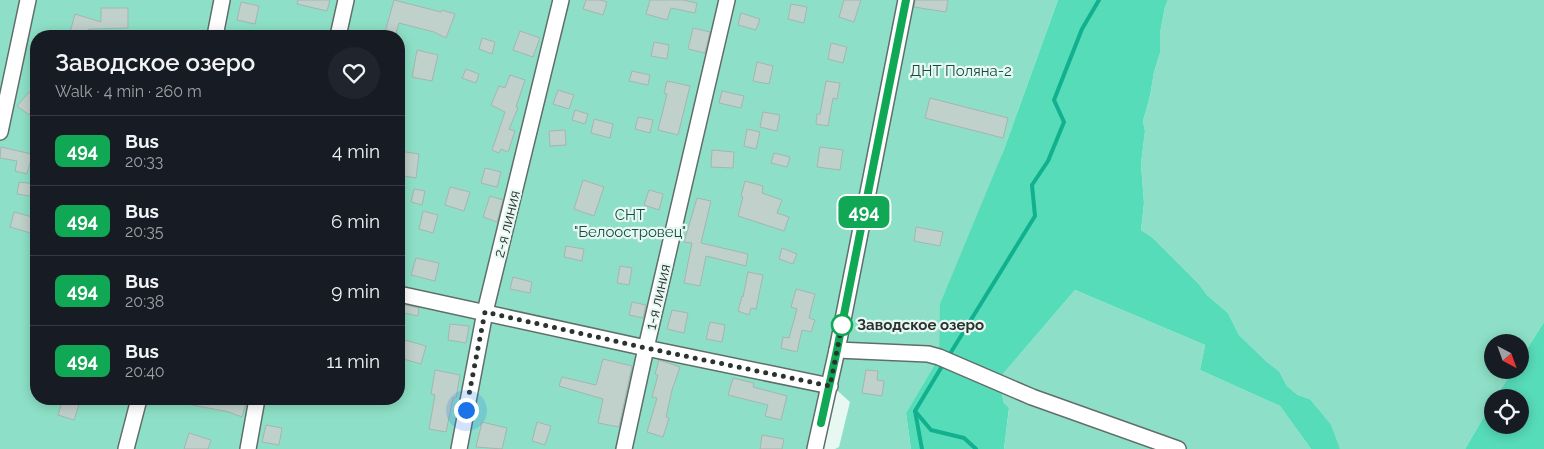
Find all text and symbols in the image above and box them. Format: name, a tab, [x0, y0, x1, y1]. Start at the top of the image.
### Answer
button: heart	[328, 47, 380, 99]
text: Заводское озеро	[55, 48, 255, 77]
park label: ДНТ Поляна-2	[910, 62, 1012, 80]
text: Walk · 4 min · 260 m	[55, 82, 202, 101]
text: Bus	[125, 130, 159, 152]
text: 494	[67, 140, 98, 161]
text: 4 min	[332, 140, 380, 162]
text: 20:33	[125, 152, 163, 171]
street label: 2-я линия	[490, 189, 524, 259]
line badge: 494	[835, 196, 893, 228]
text: Bus	[125, 200, 159, 222]
text: 494	[848, 201, 880, 222]
park label: СНТ "Белоостровец"	[574, 206, 686, 241]
text: 494	[67, 210, 98, 231]
text: 6 min	[331, 210, 380, 232]
text: 20:35	[125, 222, 163, 241]
street label: 1-я линия	[642, 262, 674, 332]
text: Bus	[125, 270, 159, 292]
text: 494	[67, 280, 98, 301]
text: 9 min	[331, 280, 380, 302]
text: 20:38	[125, 292, 164, 311]
marker: Заводское озеро	[831, 314, 853, 336]
place label: Заводское озеро	[857, 316, 984, 334]
north arrow	[1484, 334, 1529, 379]
map controls	[1484, 334, 1529, 434]
text: Bus	[125, 340, 159, 362]
text: 494	[67, 350, 98, 371]
text: 11 min	[326, 350, 380, 372]
text: 20:40	[125, 362, 165, 381]
button: locate	[1484, 389, 1529, 434]
your location	[454, 398, 479, 423]

